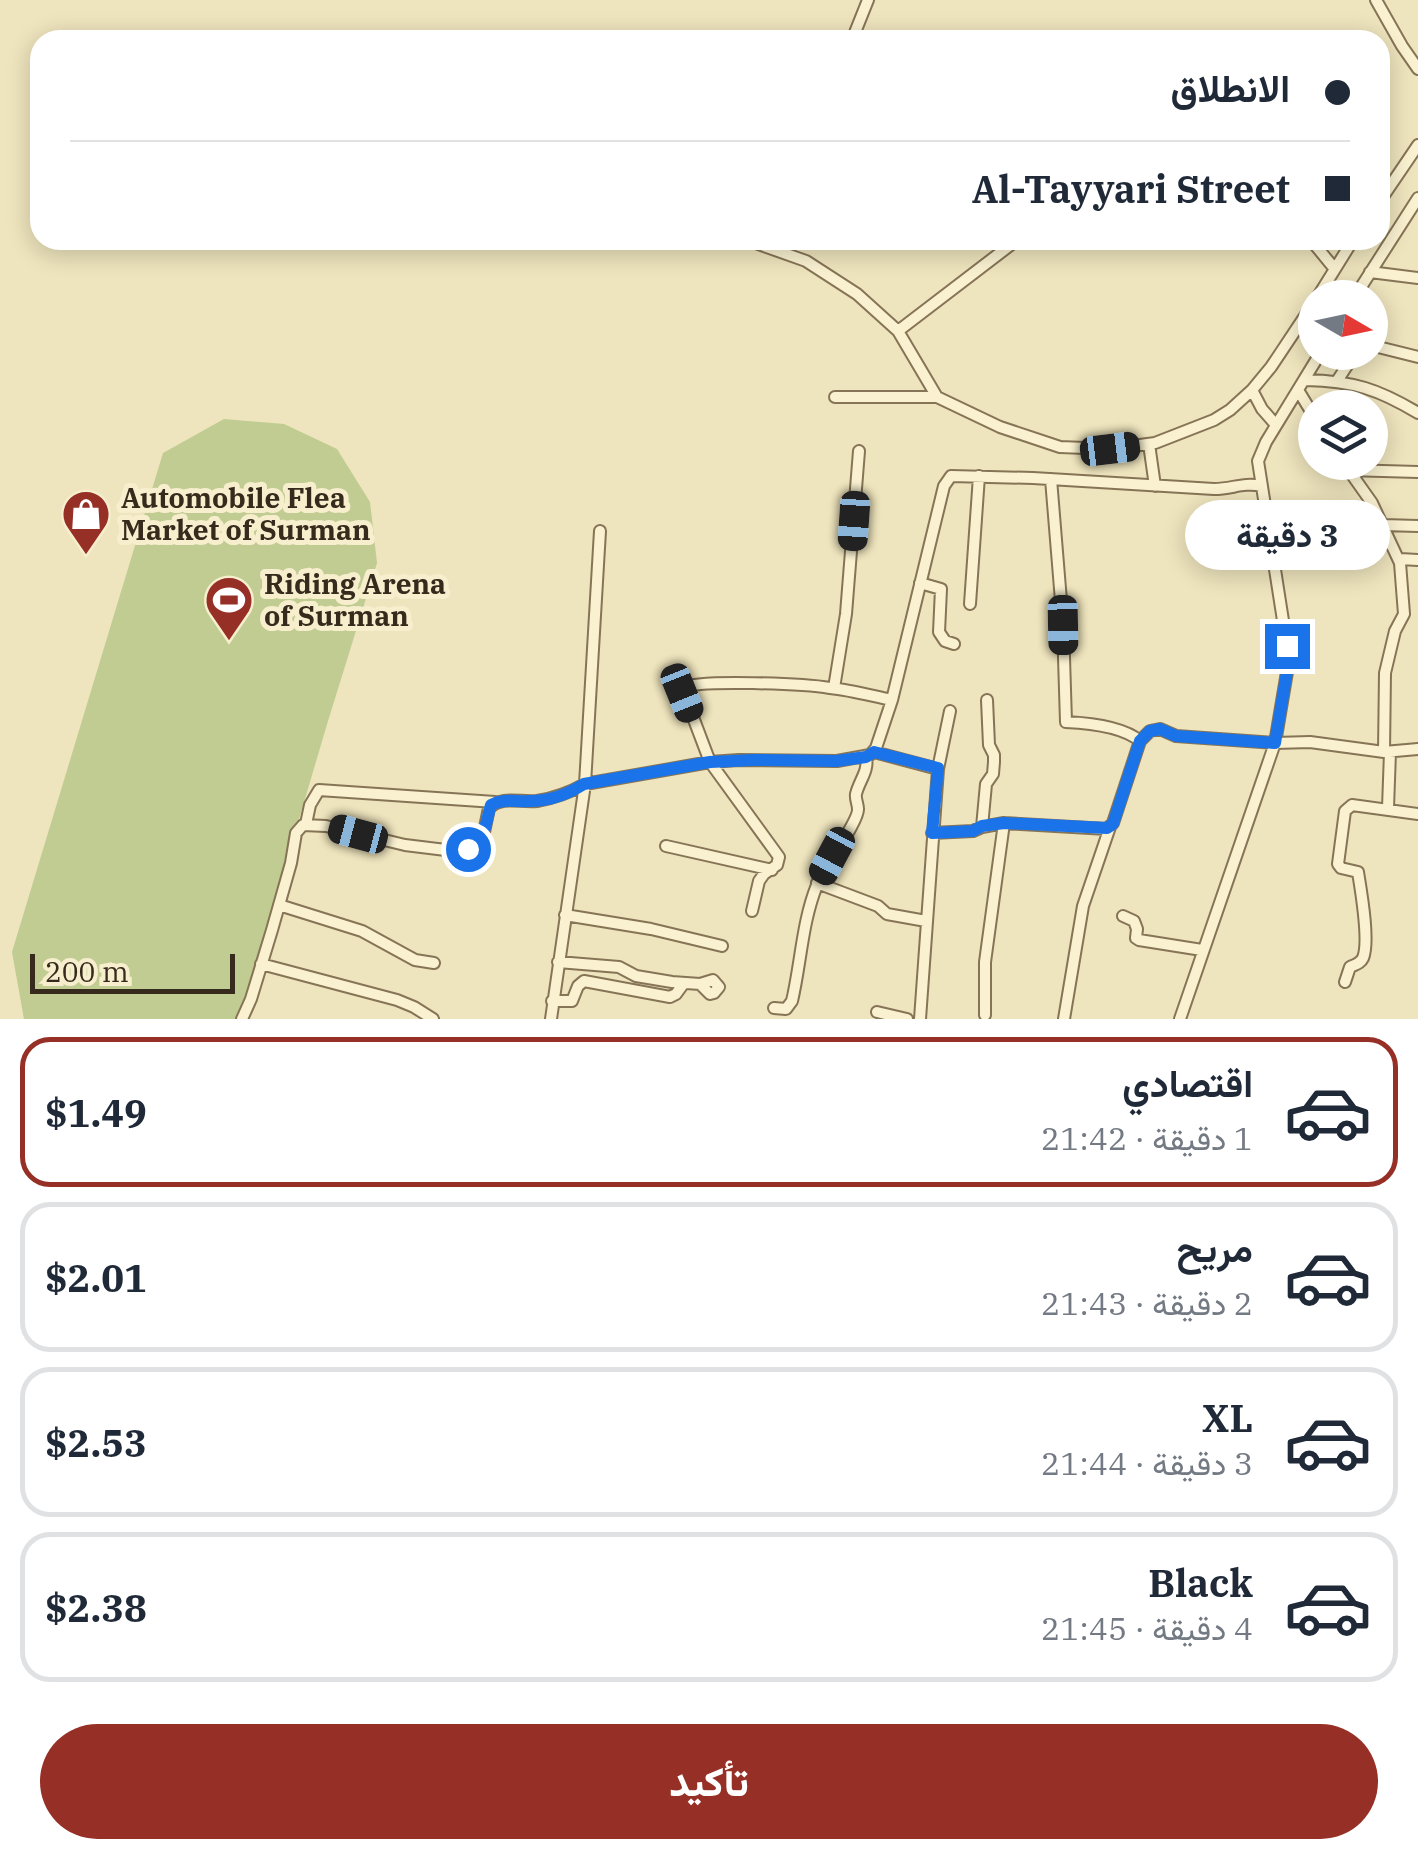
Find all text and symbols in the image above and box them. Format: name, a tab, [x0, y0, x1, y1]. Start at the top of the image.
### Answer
text: الانطلاق	[1171, 63, 1290, 112]
text: Al-Tayyari Street	[972, 164, 1290, 213]
north arrow	[1298, 280, 1388, 370]
map controls	[1298, 280, 1388, 480]
button: layers	[1298, 390, 1388, 480]
car	[1078, 430, 1142, 468]
place label: Automobile Flea Market of Surman	[121, 479, 370, 548]
shop icon: Automobile Flea Market of Surman	[60, 488, 112, 556]
car	[837, 490, 871, 552]
callout: 3 دقيقة	[1184, 501, 1390, 571]
text: 3 دقيقة	[1236, 514, 1339, 556]
place label: Riding Arena of Surman	[264, 565, 446, 634]
sports icon: Riding Arena of Surman	[203, 574, 255, 642]
car	[1047, 595, 1079, 655]
route end	[1265, 624, 1310, 669]
car	[657, 660, 707, 726]
car	[325, 812, 391, 856]
car	[805, 822, 859, 890]
route start	[446, 827, 491, 872]
scale bar	[30, 949, 235, 994]
text: 200 m	[45, 953, 129, 990]
text: اقتصادي	[1122, 1058, 1253, 1107]
icon: car	[1283, 1067, 1373, 1157]
text: $1.49	[45, 1088, 147, 1137]
text: 1 دقيقة · 21:42	[1041, 1117, 1253, 1159]
text: مريح	[1177, 1223, 1253, 1272]
icon: car	[1283, 1232, 1373, 1322]
text: $2.01	[45, 1253, 147, 1302]
text: 2 دقيقة · 21:43	[1041, 1282, 1253, 1324]
text: XL	[1202, 1393, 1253, 1442]
icon: car	[1283, 1397, 1373, 1487]
text: $2.53	[45, 1418, 147, 1467]
text: 3 دقيقة · 21:44	[1041, 1442, 1253, 1484]
text: Black	[1148, 1558, 1253, 1607]
icon: car	[1283, 1562, 1373, 1652]
text: $2.38	[45, 1583, 147, 1632]
text: 4 دقيقة · 21:45	[1041, 1607, 1253, 1649]
button: تأكيد	[40, 1724, 1378, 1839]

